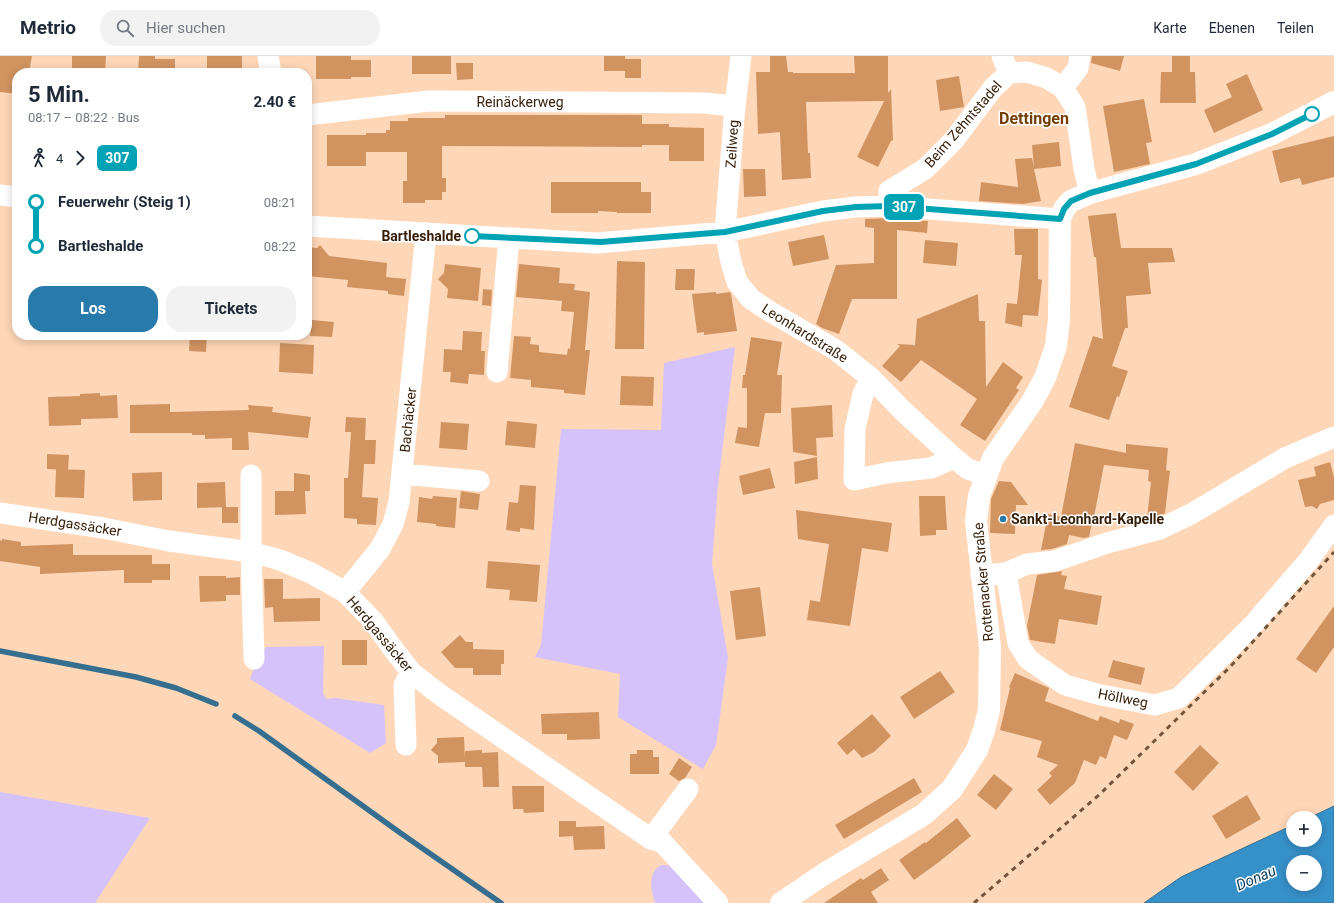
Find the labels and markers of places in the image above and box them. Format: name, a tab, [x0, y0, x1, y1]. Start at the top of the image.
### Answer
unlabelled marker	[1304, 106, 1320, 122]
place label: Bartleshalde	[381, 228, 461, 244]
marker: Bartleshalde	[464, 228, 480, 244]
place label: Sankt-Leonhard-Kapelle	[1011, 511, 1165, 527]
marker: Sankt-Leonhard-Kapelle	[998, 514, 1008, 524]

